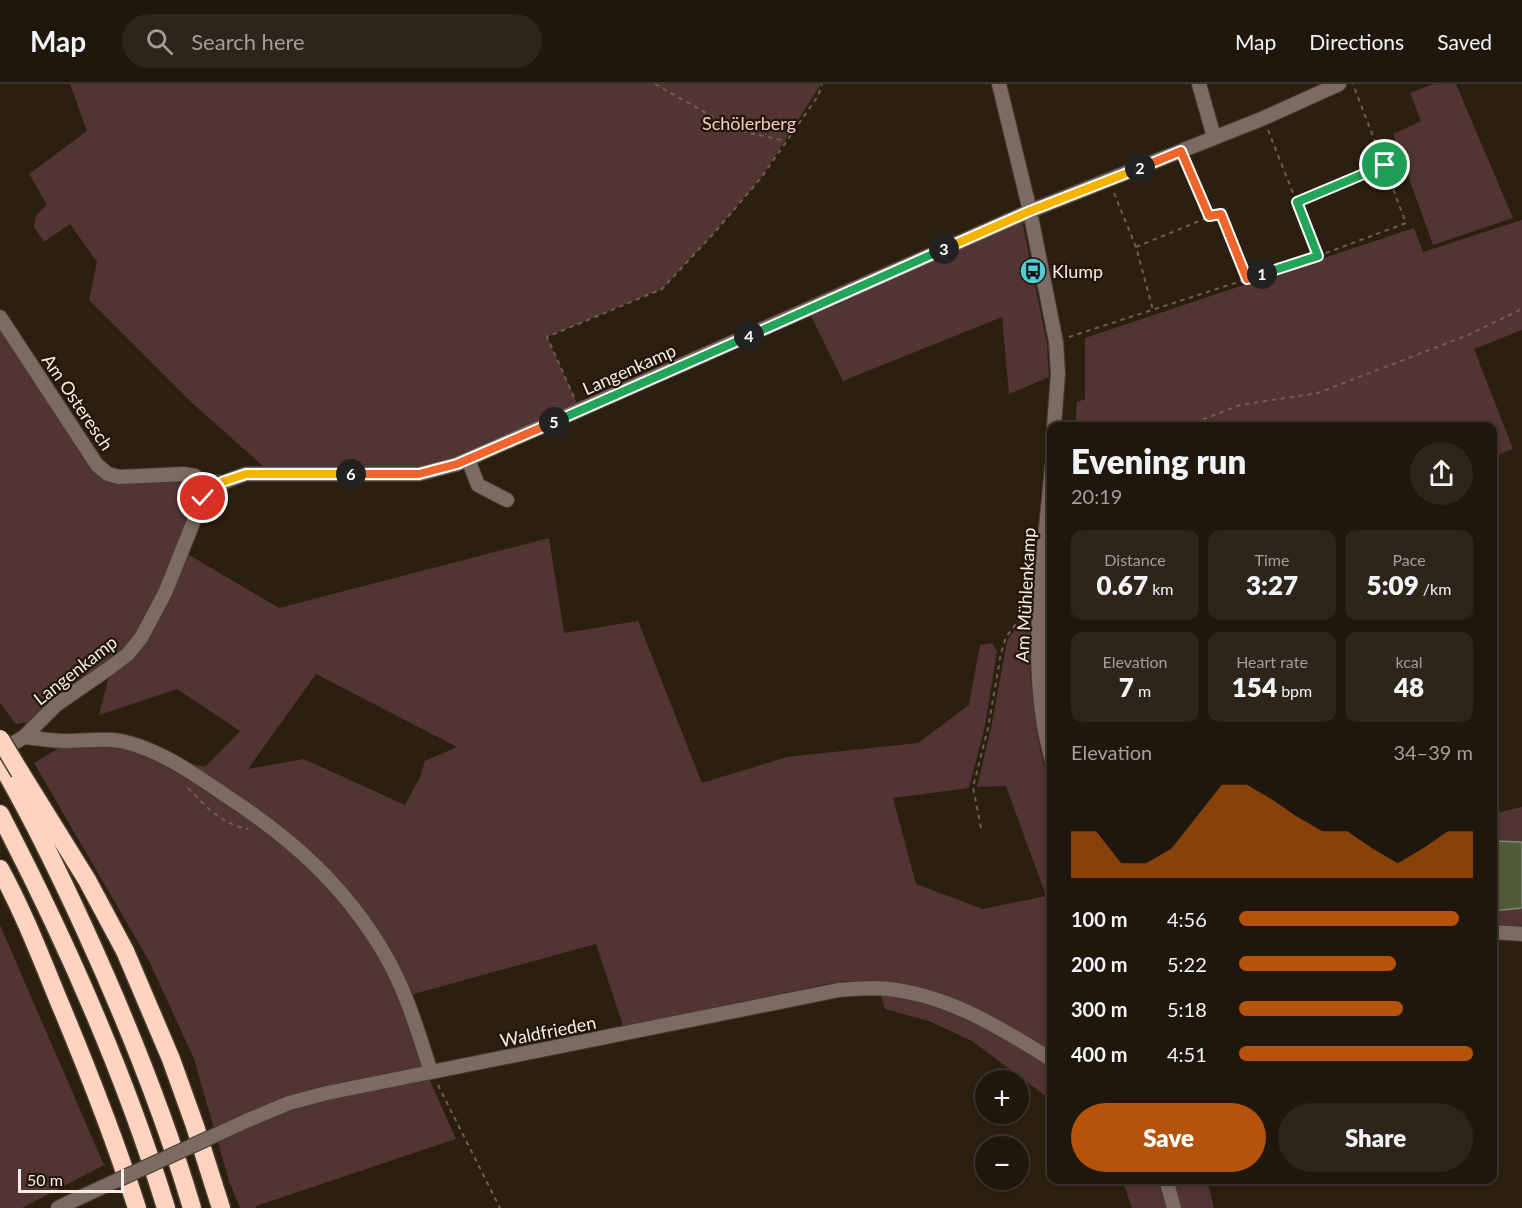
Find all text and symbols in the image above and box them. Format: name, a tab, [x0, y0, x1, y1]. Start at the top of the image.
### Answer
search box	[122, 14, 542, 68]
text: Map	[30, 24, 86, 58]
icon: search	[143, 25, 176, 58]
text: Search here	[191, 28, 305, 55]
text: Map	[1235, 29, 1276, 54]
text: Directions	[1309, 29, 1404, 54]
text: Saved	[1437, 29, 1492, 54]
park label: Schölerberg	[702, 112, 796, 134]
pin	[1359, 139, 1410, 190]
icon: arrive	[1368, 148, 1401, 181]
pin: 2	[1125, 153, 1155, 183]
text: 2	[1135, 158, 1145, 177]
pin: 3	[929, 234, 959, 264]
text: 3	[939, 239, 949, 258]
bus stop icon: Klump	[1018, 256, 1048, 286]
pin: 1	[1247, 259, 1277, 289]
place label: Klump	[1052, 260, 1103, 282]
text: 1	[1257, 264, 1267, 283]
pin: 4	[734, 321, 764, 351]
text: 4	[744, 326, 754, 345]
street label: Langenkamp	[579, 339, 679, 399]
street label: Am Osteresch	[38, 350, 118, 454]
pin: 5	[539, 407, 569, 437]
text: 5	[549, 412, 559, 431]
text: Evening run	[1071, 441, 1246, 481]
button: share	[1410, 442, 1473, 505]
pin: 6	[336, 459, 366, 489]
text: 6	[346, 464, 356, 483]
pin	[177, 472, 228, 523]
icon: check	[186, 481, 219, 514]
text: 20:19	[1071, 484, 1122, 508]
street label: Am Mühlenkamp	[1010, 527, 1040, 663]
text: Distance	[1104, 550, 1166, 569]
text: Time	[1255, 550, 1289, 569]
text: Pace	[1392, 550, 1426, 569]
text: 0.67	[1097, 569, 1148, 601]
text: 3:27	[1246, 569, 1298, 601]
text: 5:09	[1367, 569, 1419, 601]
text: km	[1148, 579, 1173, 598]
text: /km	[1419, 579, 1451, 598]
street label: Langenkamp	[29, 631, 121, 709]
text: Elevation	[1103, 652, 1168, 671]
text: Heart rate	[1236, 652, 1308, 671]
text: kcal	[1395, 652, 1423, 671]
text: 7	[1119, 671, 1134, 703]
text: 154	[1232, 671, 1277, 703]
text: 48	[1394, 671, 1424, 703]
text: m	[1134, 681, 1151, 700]
text: bpm	[1277, 681, 1312, 700]
text: Elevation	[1071, 740, 1152, 764]
text: 34–39 m	[1393, 740, 1473, 764]
text: 100 m	[1071, 907, 1127, 931]
text: 4:56	[1167, 907, 1207, 931]
text: 200 m	[1071, 952, 1127, 976]
text: 5:22	[1167, 952, 1207, 976]
text: 300 m	[1071, 997, 1127, 1021]
text: 5:18	[1167, 997, 1207, 1021]
street label: Waldfrieden	[498, 1011, 598, 1051]
text: 400 m	[1071, 1042, 1127, 1066]
text: 4:51	[1167, 1042, 1207, 1066]
map controls	[975, 1070, 1029, 1190]
button: +	[975, 1070, 1029, 1124]
button: Save	[1071, 1103, 1266, 1172]
button: Share	[1278, 1103, 1473, 1172]
button: −	[975, 1136, 1029, 1190]
scale bar	[18, 1166, 124, 1194]
text: 50 m	[27, 1170, 63, 1189]

